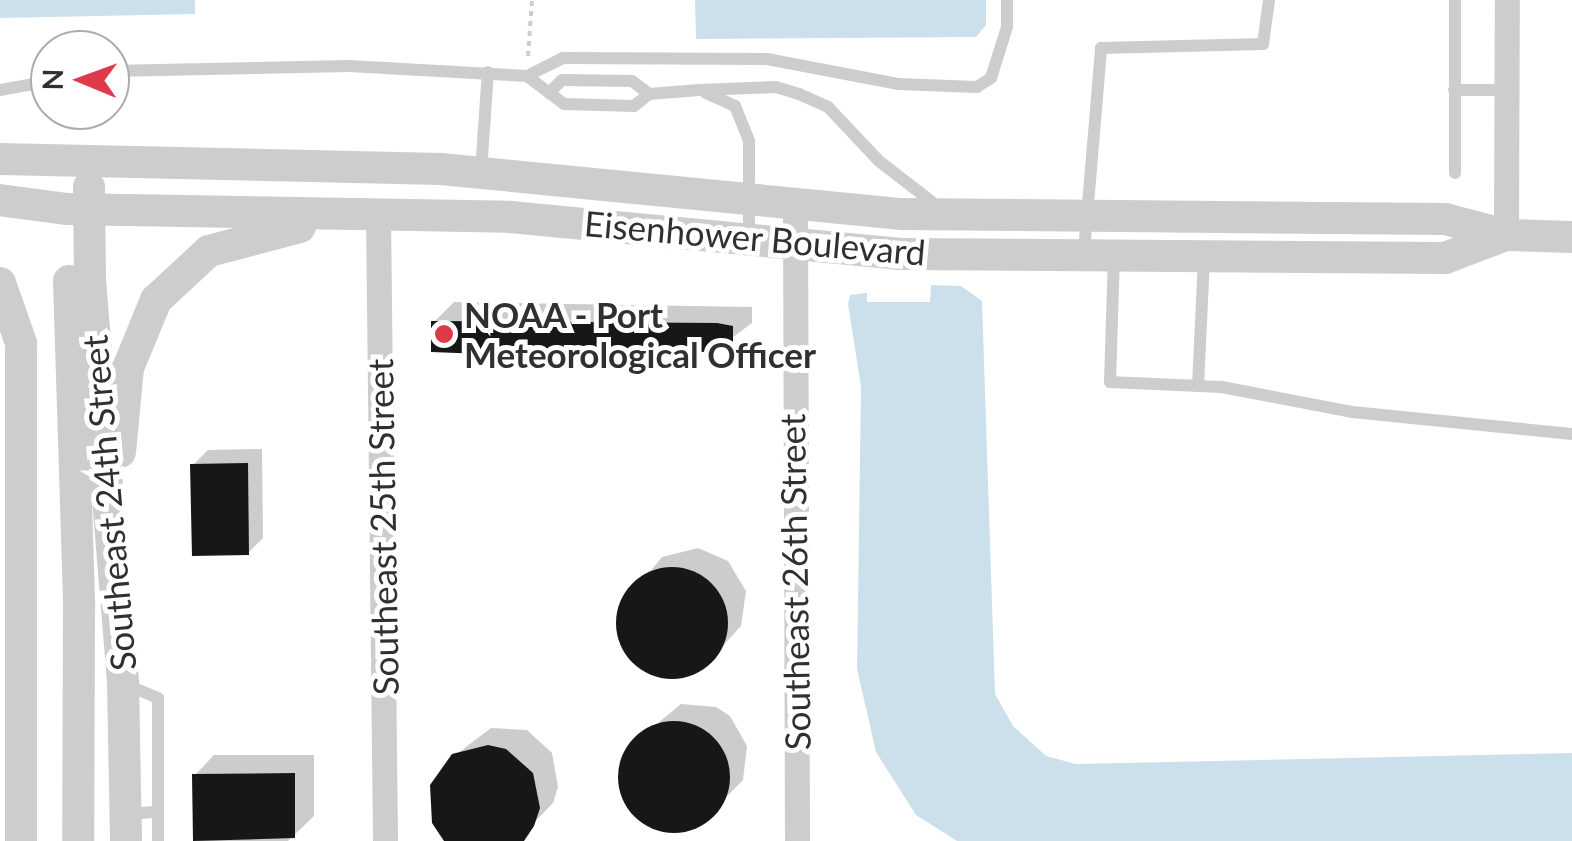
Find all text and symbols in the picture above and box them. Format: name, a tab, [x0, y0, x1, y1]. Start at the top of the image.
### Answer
north arrow	[30, 30, 130, 130]
text: N	[35, 68, 69, 91]
street label: Eisenhower Boulevard	[582, 201, 928, 273]
place label: NOAA - Port Meteorological Officer	[464, 293, 816, 375]
marker: NOAA - Port Meteorological Officer	[433, 323, 455, 345]
street label: Southeast 24th Street	[72, 333, 144, 673]
street label: Southeast 25th Street	[358, 358, 406, 696]
street label: Southeast 26th Street	[770, 413, 818, 751]

